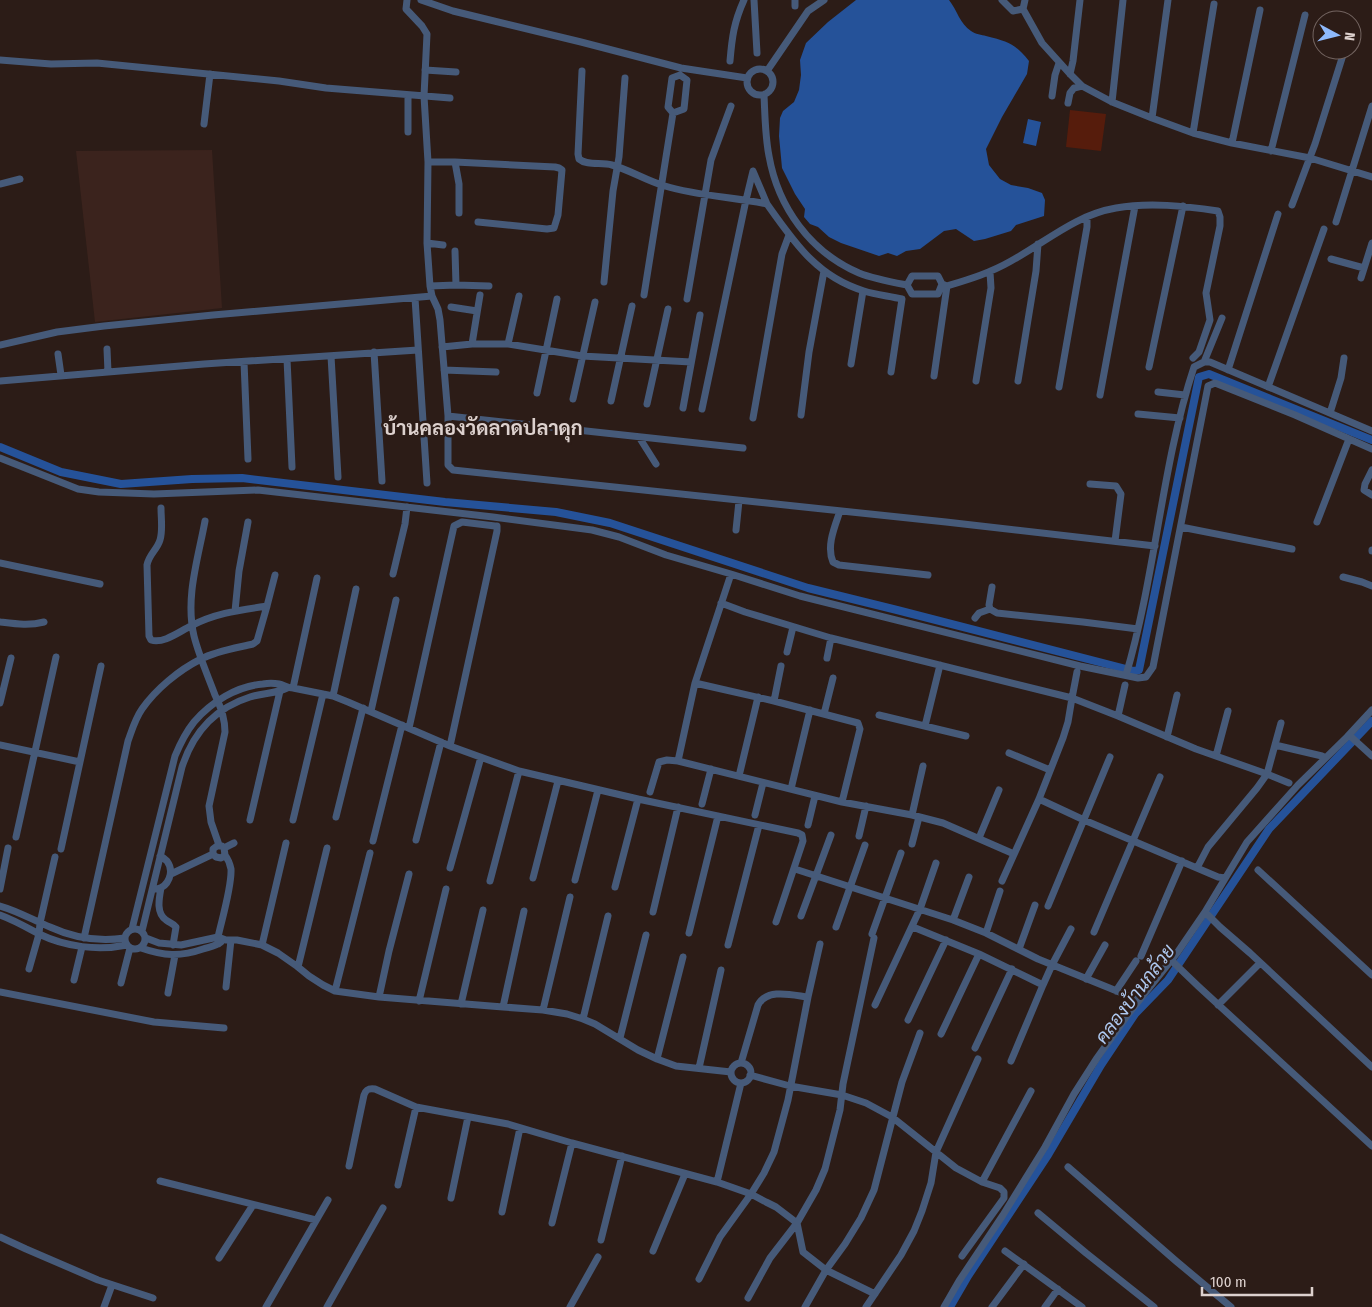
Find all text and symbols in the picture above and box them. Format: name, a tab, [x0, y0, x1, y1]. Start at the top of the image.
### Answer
north arrow	[1312, 10, 1362, 60]
text: N	[1340, 31, 1358, 42]
district label: บ้านคลองวัดลาดปลาดุก	[383, 415, 583, 443]
water label: คลองบ้านกล้วย	[1090, 940, 1180, 1048]
scale bar	[1202, 1264, 1312, 1296]
text: 100 m	[1210, 1273, 1247, 1291]

